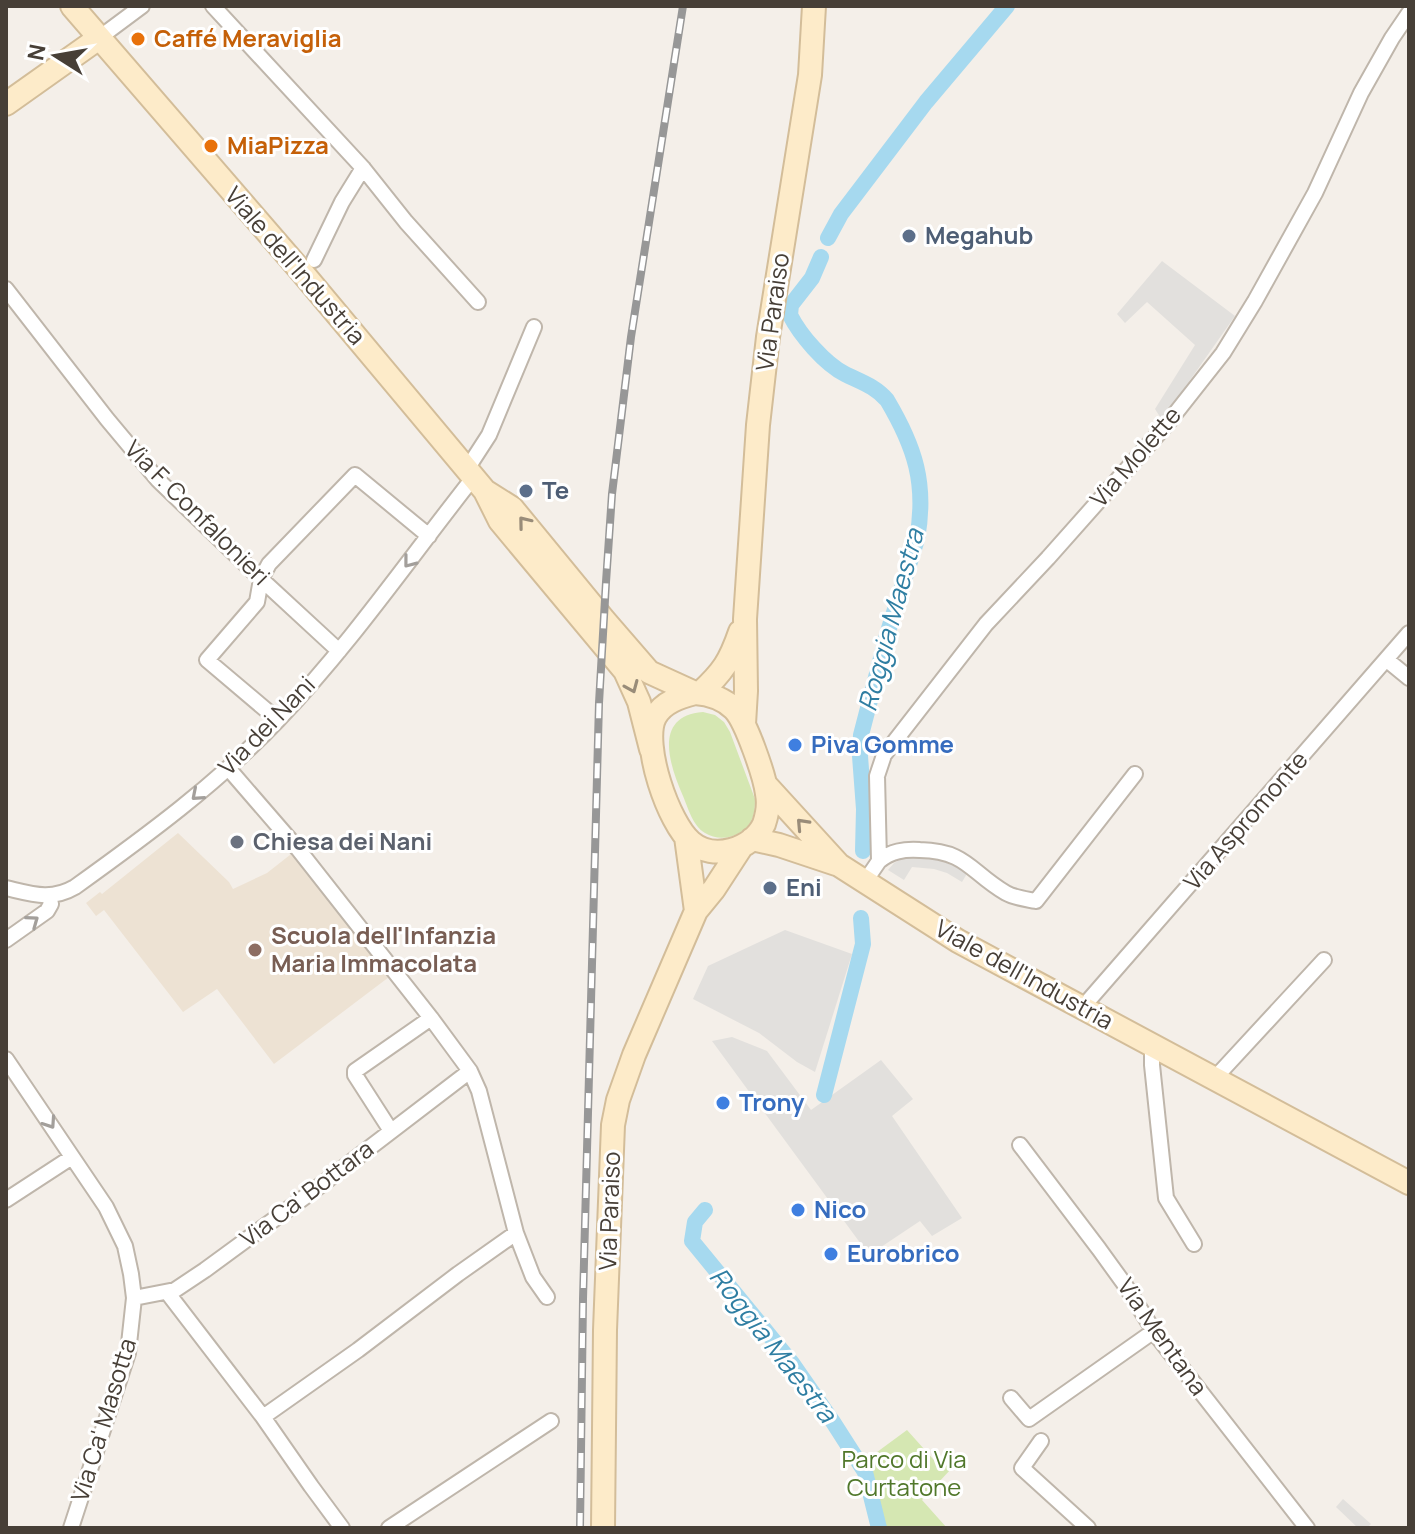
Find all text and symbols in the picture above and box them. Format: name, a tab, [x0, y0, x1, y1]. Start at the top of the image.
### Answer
north arrow	[16, 16, 96, 96]
place label: Caffé Meraviglia	[154, 21, 342, 54]
marker: Caffé Meraviglia	[129, 30, 147, 48]
text: N	[20, 42, 53, 63]
place label: MiaPizza	[227, 128, 329, 161]
marker: MiaPizza	[202, 137, 220, 155]
street label: Viale dell'Industria	[218, 179, 374, 351]
place label: Megahub	[925, 218, 1033, 251]
marker: Megahub	[900, 227, 918, 245]
street label: Via Paraiso	[747, 251, 796, 373]
street label: Via Molette	[1082, 399, 1188, 513]
street label: Via F. Confalonieri	[118, 432, 278, 592]
place label: Te	[542, 473, 569, 506]
marker: Te	[517, 482, 535, 500]
one-way arrow	[519, 517, 534, 531]
water label: Roggia Maestra	[848, 523, 932, 715]
one-way arrow	[404, 553, 419, 567]
street label: Via dei Nani	[210, 668, 322, 782]
one-way arrow	[623, 678, 639, 693]
place label: Piva Gomme	[811, 727, 954, 760]
marker: Piva Gomme	[786, 736, 804, 754]
street label: Via Aspromonte	[1175, 743, 1314, 897]
one-way arrow	[191, 785, 206, 800]
one-way arrow	[797, 819, 811, 834]
place label: Chiesa dei Nani	[253, 824, 432, 857]
marker: Chiesa dei Nani	[228, 833, 246, 851]
place label: Eni	[786, 870, 822, 903]
marker: Eni	[761, 879, 779, 897]
street label: Viale dell'Industria	[930, 911, 1120, 1036]
one-way arrow	[25, 916, 39, 931]
place label: Scuola dell'Infanzia Maria Immacolata	[271, 918, 496, 979]
marker: Scuola dell'Infanzia Maria Immacolata	[246, 941, 264, 959]
place label: Trony	[739, 1085, 805, 1118]
marker: Trony	[714, 1094, 732, 1112]
one-way arrow	[40, 1115, 55, 1129]
street label: Via Ca' Bottara	[233, 1132, 380, 1254]
street label: Via Paraiso	[590, 1151, 627, 1271]
place label: Nico	[814, 1192, 866, 1225]
marker: Nico	[789, 1201, 807, 1219]
place label: Eurobrico	[847, 1236, 960, 1269]
marker: Eurobrico	[822, 1245, 840, 1263]
water label: Roggia Maestra	[702, 1260, 847, 1430]
street label: Via Mentana	[1111, 1271, 1216, 1401]
street label: Via Ca' Masotta	[62, 1334, 143, 1505]
park label: Parco di Via Curtatone	[841, 1442, 967, 1503]

